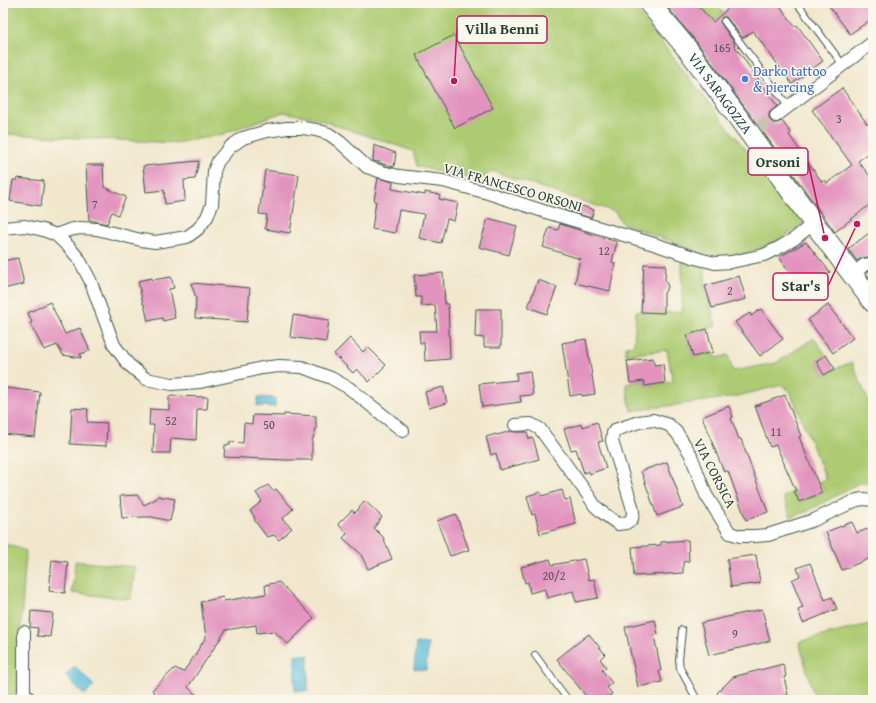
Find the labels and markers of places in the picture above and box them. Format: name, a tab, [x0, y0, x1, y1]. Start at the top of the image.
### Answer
callout: Villa Benni	[457, 16, 547, 43]
place label: Darko tattoo & piercing	[753, 61, 827, 97]
marker: Darko tattoo & piercing	[740, 74, 750, 84]
callout: Orsoni	[748, 148, 808, 175]
callout: Star's	[773, 273, 828, 300]

